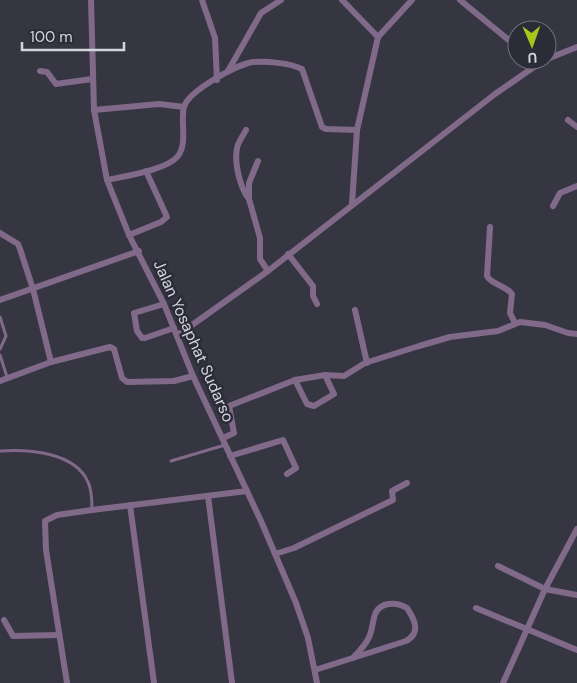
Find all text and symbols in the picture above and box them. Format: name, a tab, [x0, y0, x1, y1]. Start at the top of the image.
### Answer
scale bar	[22, 20, 125, 52]
north arrow	[507, 20, 557, 70]
text: 100 m	[30, 27, 73, 47]
text: U	[527, 49, 538, 67]
street label: Jalan Yosaphat Sudarso	[149, 257, 239, 425]

